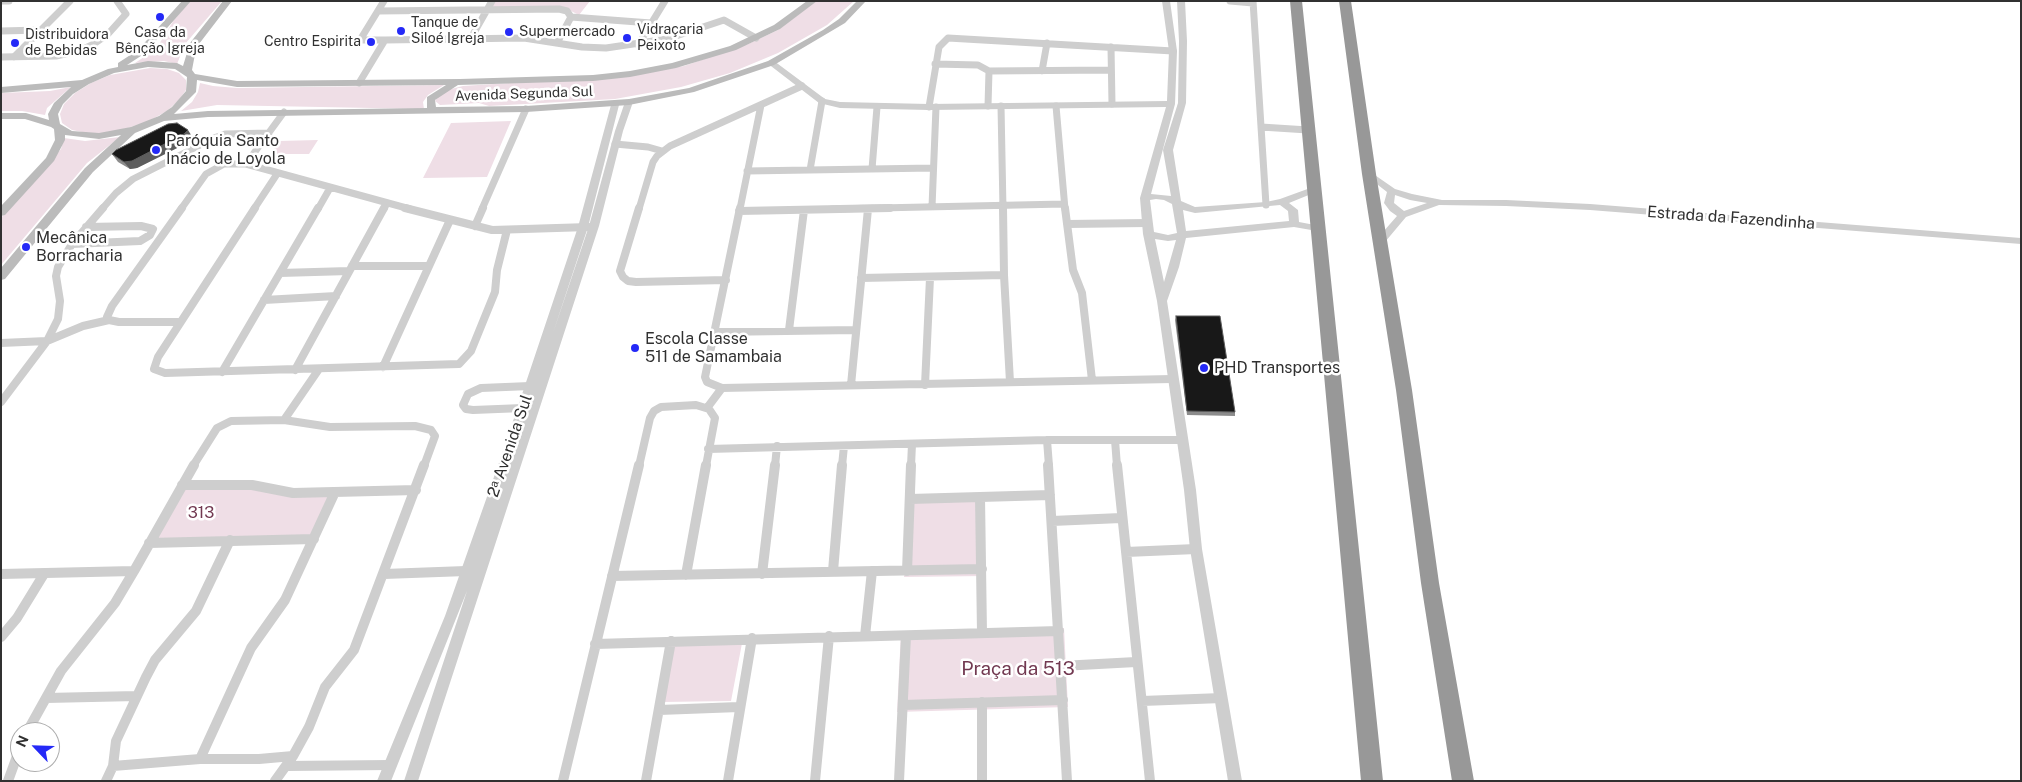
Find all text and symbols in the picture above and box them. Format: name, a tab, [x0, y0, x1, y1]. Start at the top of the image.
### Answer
marker: Casa da Bênção Igreja	[154, 11, 166, 23]
place label: Tanque de Siloé Igreja	[411, 15, 484, 48]
place label: Vidraçaria Peixoto	[637, 22, 703, 54]
place label: Supermercado	[519, 24, 615, 40]
place label: Casa da Bênção Igreja	[115, 25, 205, 58]
marker: Tanque de Siloé Igreja	[395, 25, 407, 37]
marker: Supermercado	[503, 26, 515, 38]
place label: Distribuidora de Bebidas	[25, 27, 109, 59]
marker: Vidraçaria Peixoto	[621, 32, 633, 44]
place label: Centro Espirita	[264, 34, 361, 50]
marker: Centro Espirita	[365, 36, 377, 48]
marker: Distribuidora de Bebidas	[9, 37, 21, 49]
street label: Avenida Segunda Sul	[455, 83, 593, 105]
place label: Paróquia Santo Inácio de Loyola	[166, 131, 285, 169]
marker: Paróquia Santo Inácio de Loyola	[150, 144, 162, 156]
street label: Estrada da Fazendinha	[1646, 203, 1816, 233]
place label: Mecânica Borracharia	[36, 228, 123, 266]
marker: Mecânica Borracharia	[20, 241, 32, 253]
place label: Escola Classe 511 de Samambaia	[645, 329, 782, 367]
marker: Escola Classe 511 de Samambaia	[629, 342, 641, 354]
place label: PHD Transportes	[1214, 358, 1340, 378]
marker: PHD Transportes	[1198, 362, 1210, 374]
street label: 2ᵃ Avenida Sul	[483, 392, 537, 500]
park label: 313	[188, 503, 214, 523]
park label: Praça da 513	[961, 658, 1075, 680]
north arrow	[10, 722, 60, 772]
text: N	[13, 733, 32, 750]

